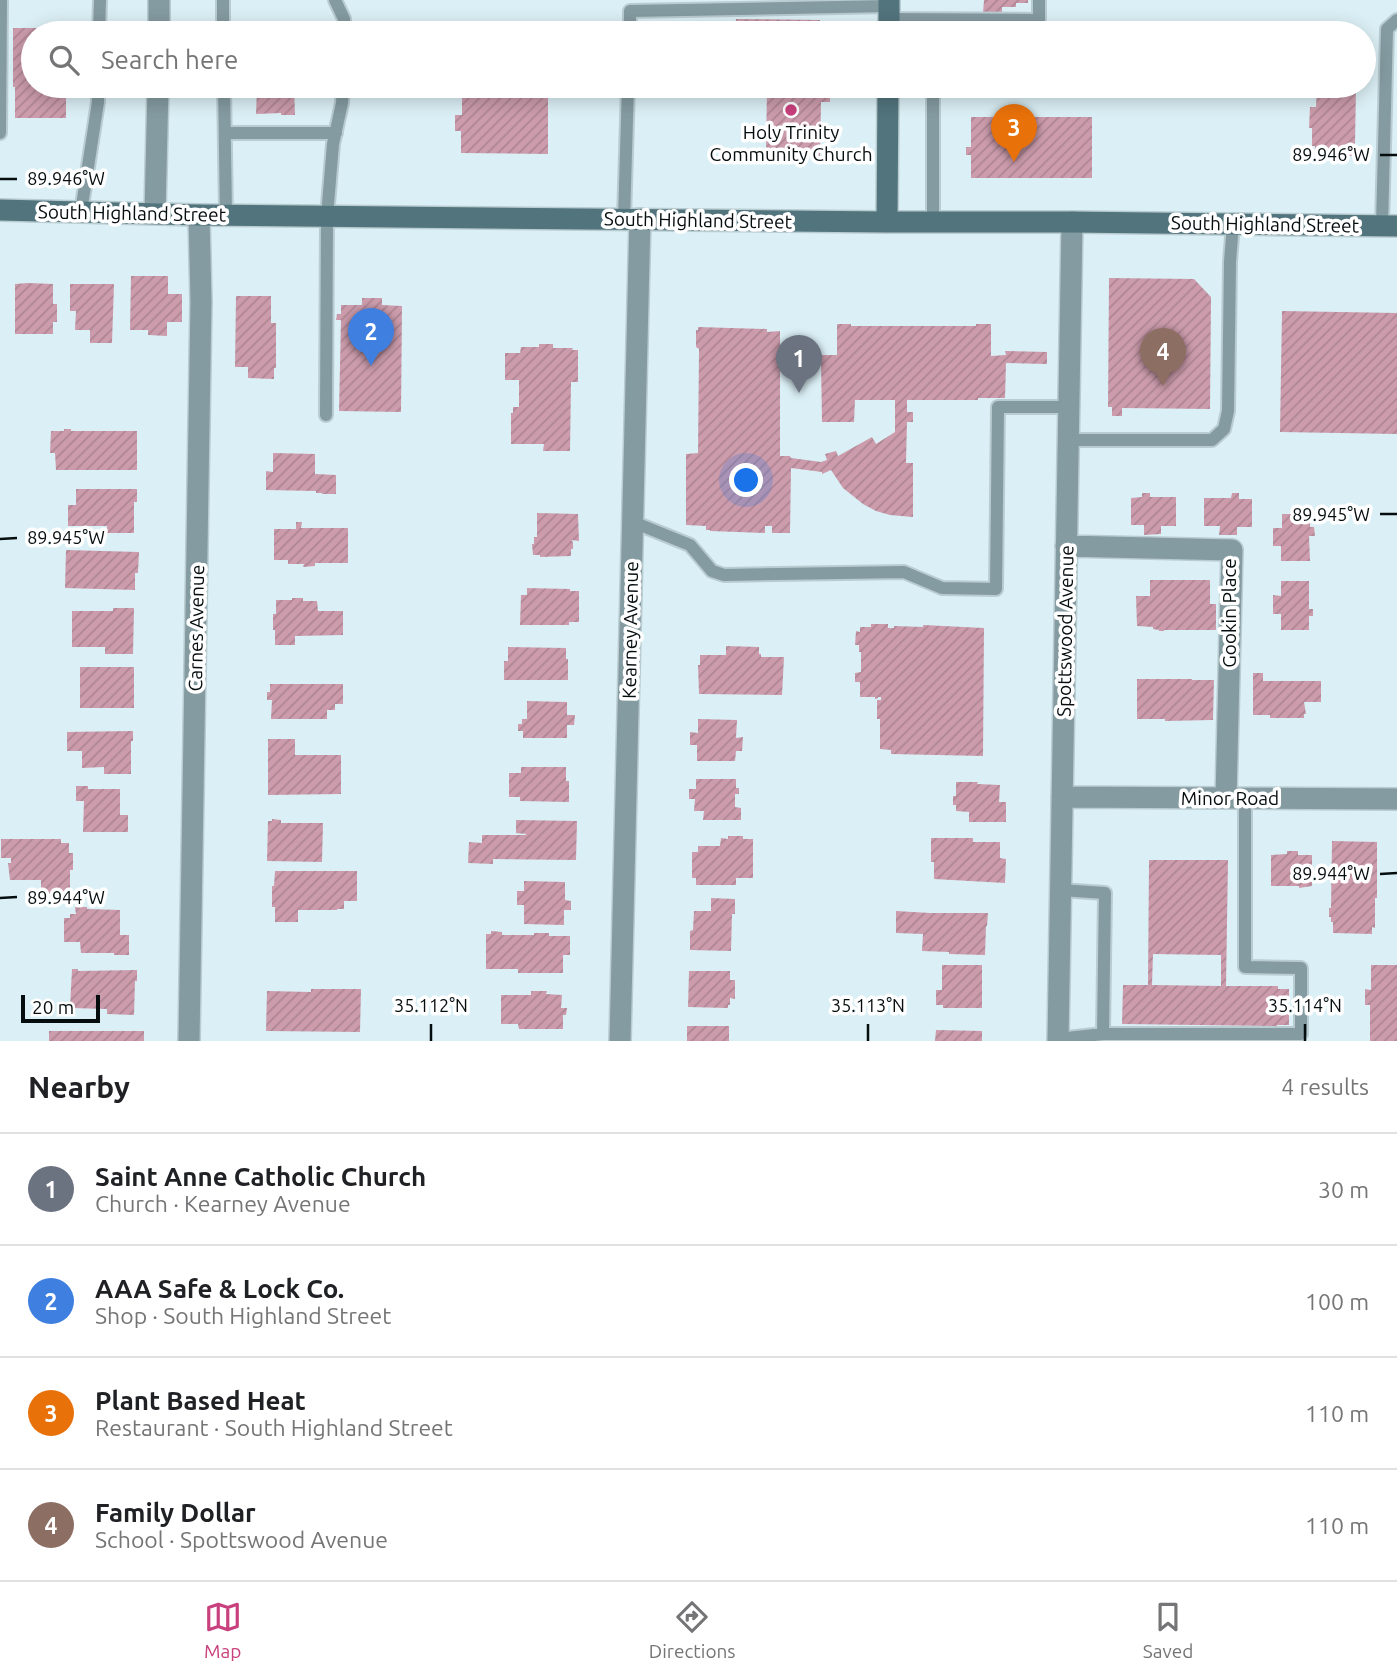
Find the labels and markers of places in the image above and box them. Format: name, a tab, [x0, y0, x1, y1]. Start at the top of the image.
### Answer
marker: Holy Trinity Community Church	[783, 102, 799, 118]
pin: 3	[991, 104, 1037, 162]
place label: Holy Trinity Community Church	[709, 121, 873, 165]
pin: 2	[348, 308, 394, 366]
pin: 4	[1140, 328, 1186, 386]
pin: 1	[776, 335, 822, 393]

